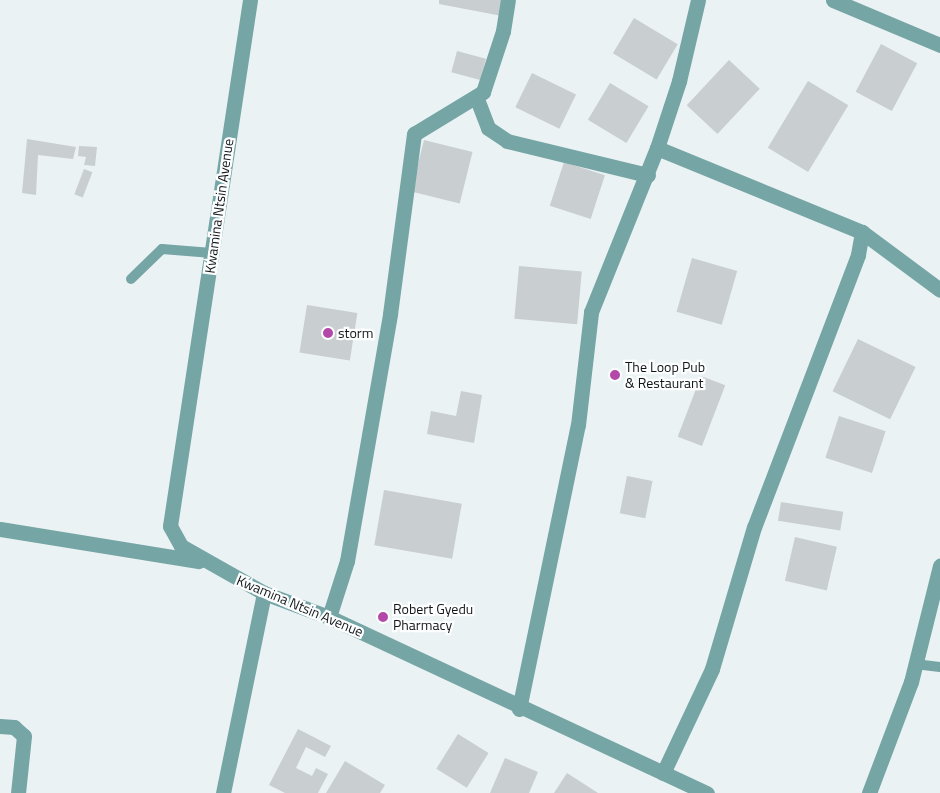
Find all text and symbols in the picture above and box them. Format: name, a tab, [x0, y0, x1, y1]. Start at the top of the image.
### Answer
street label: Kwamina Ntsin Avenue	[201, 138, 237, 274]
place label: storm	[338, 325, 373, 341]
marker: storm	[322, 327, 334, 339]
place label: The Loop Pub & Restaurant	[625, 359, 705, 392]
marker: The Loop Pub & Restaurant	[609, 369, 621, 381]
street label: Kwamina Ntsin Avenue	[234, 572, 366, 640]
place label: Robert Gyedu Pharmacy	[393, 601, 473, 634]
marker: Robert Gyedu Pharmacy	[377, 611, 389, 623]

